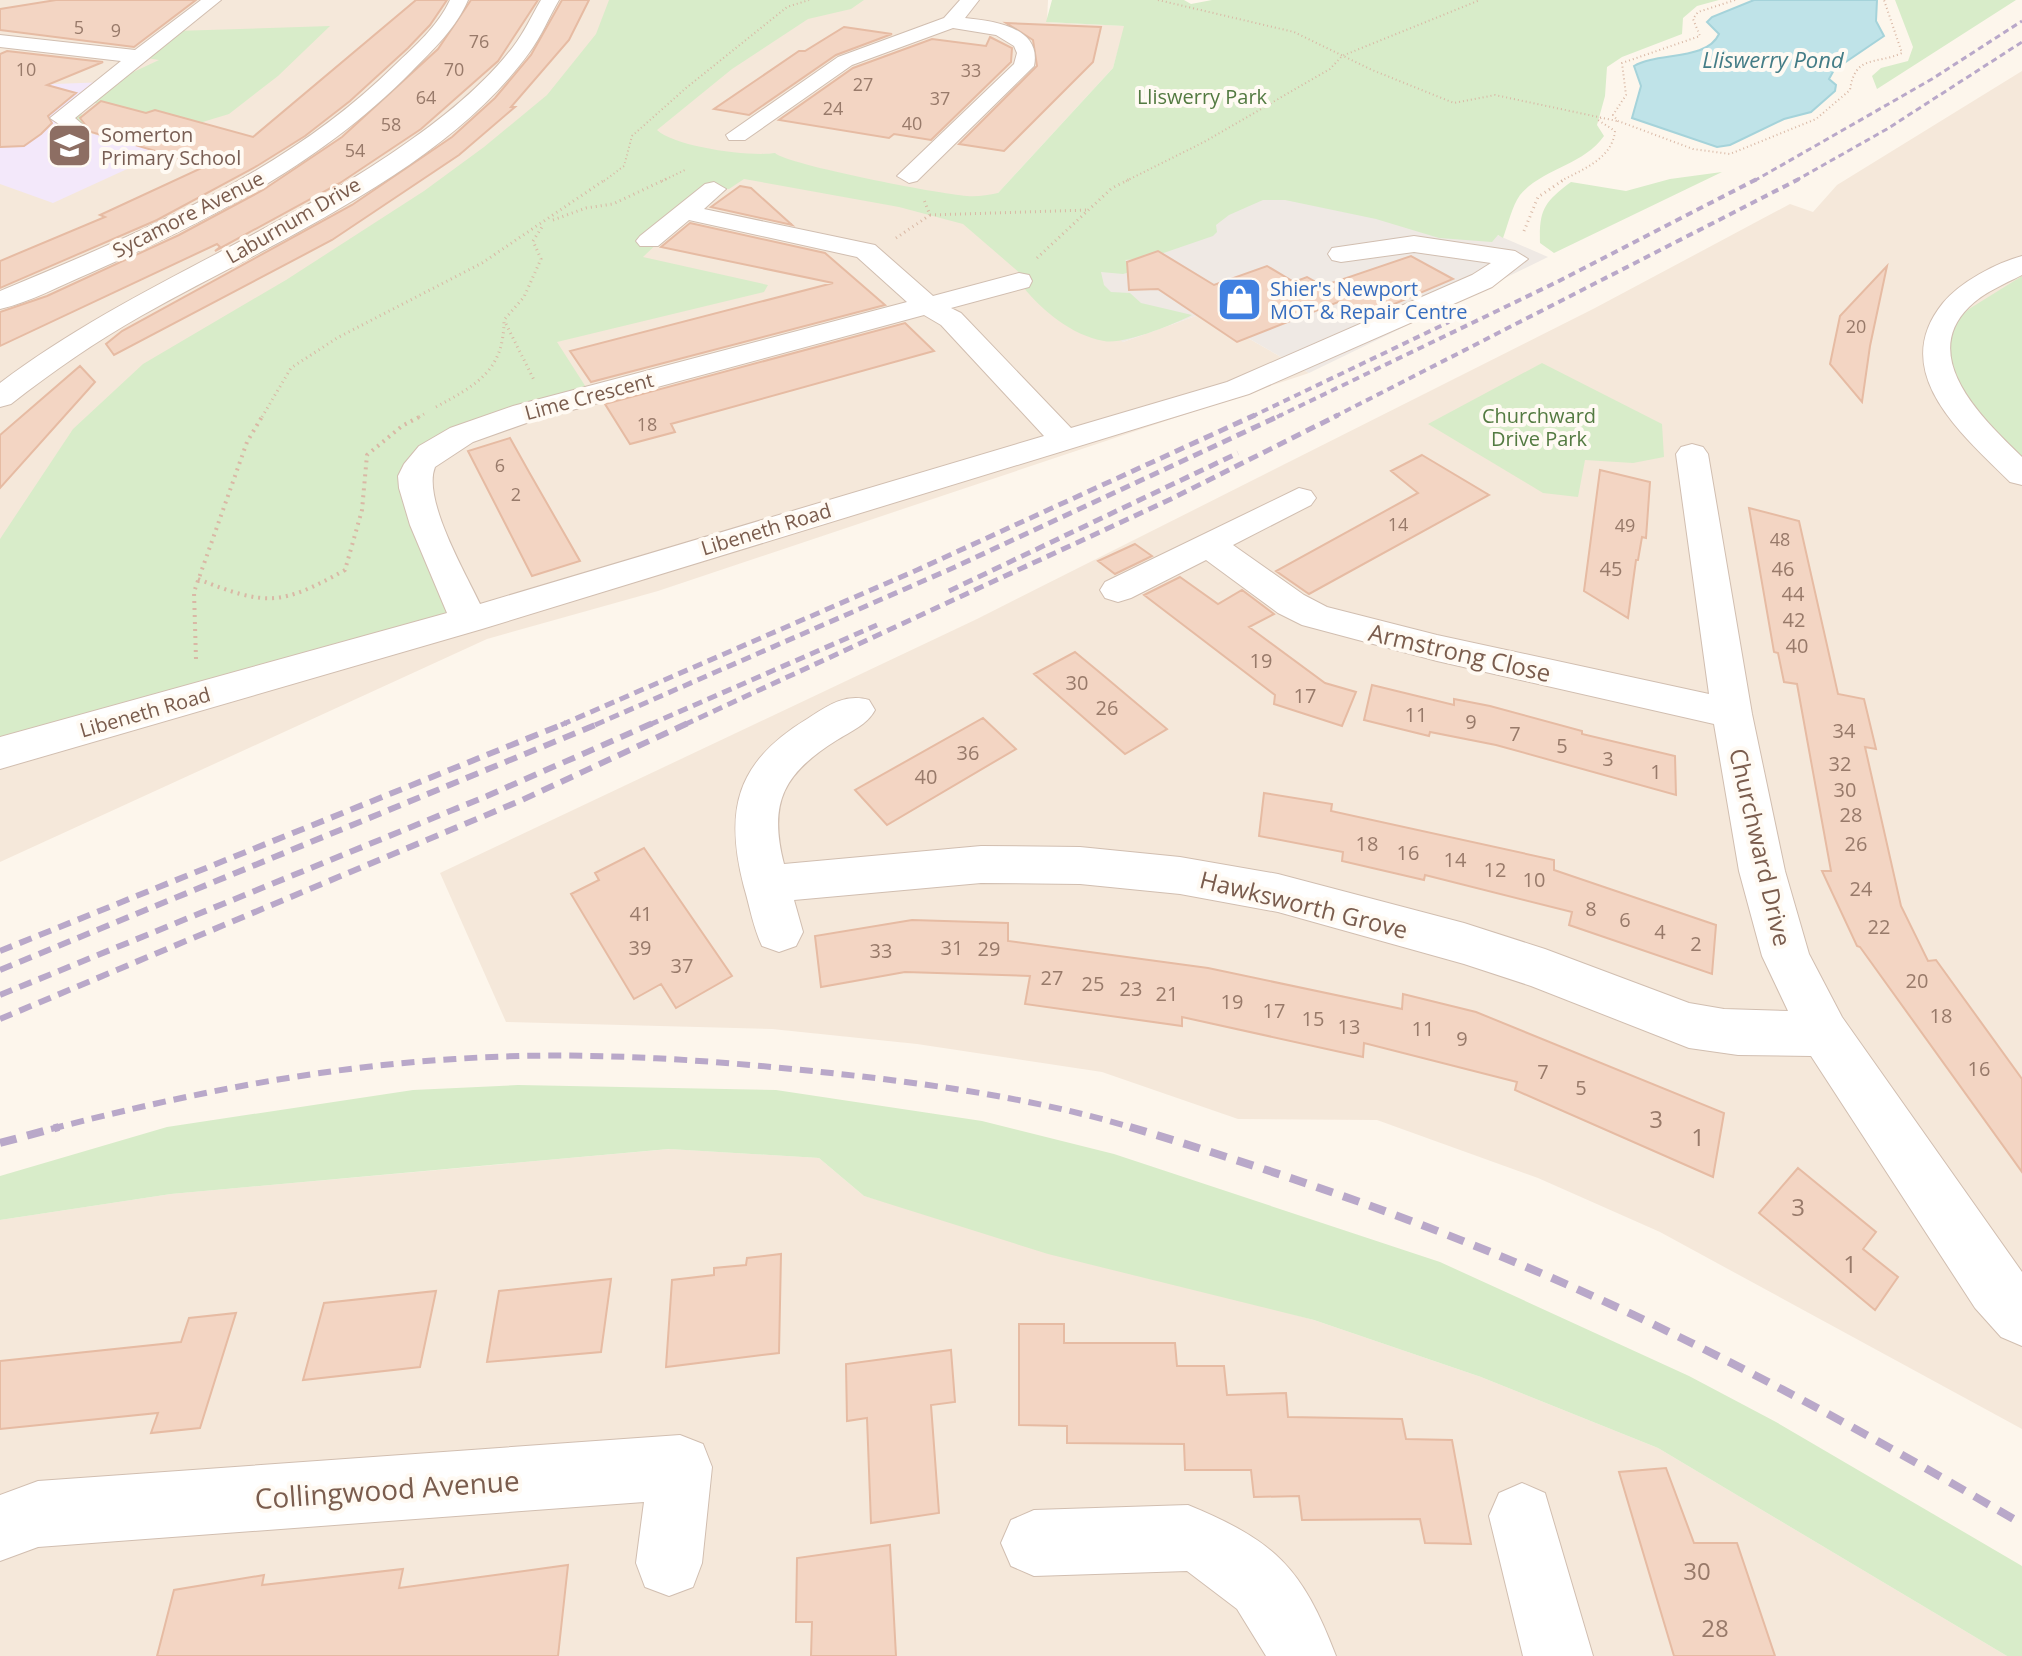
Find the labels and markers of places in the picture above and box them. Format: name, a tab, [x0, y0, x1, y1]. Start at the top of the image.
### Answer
place label: Somerton Primary School	[101, 121, 241, 171]
school or university icon: Somerton Primary School	[46, 122, 94, 170]
place label: Shier's Newport MOT & Repair Centre	[1270, 275, 1468, 325]
shop icon: Shier's Newport MOT & Repair Centre	[1215, 276, 1263, 324]

